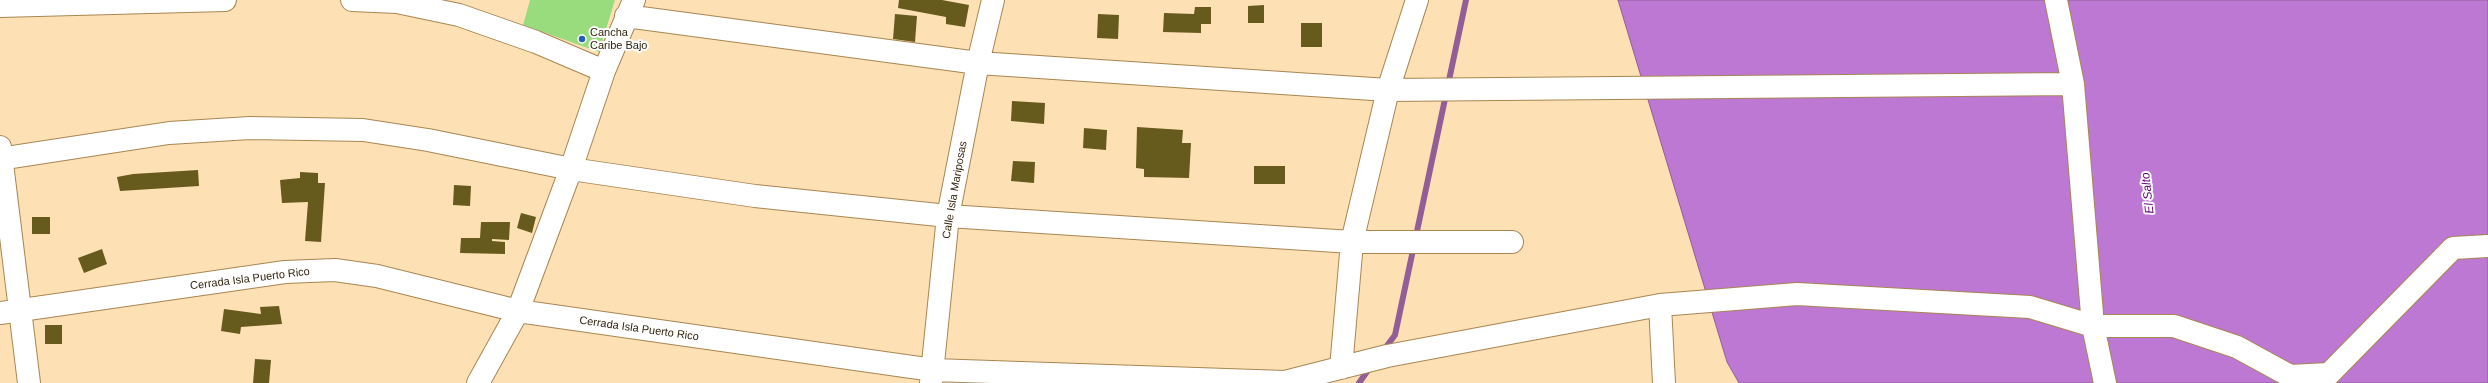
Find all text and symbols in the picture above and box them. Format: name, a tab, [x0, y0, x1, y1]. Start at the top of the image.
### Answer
place label: Cancha Caribe Bajo	[590, 26, 647, 52]
marker: Cancha Caribe Bajo	[577, 34, 587, 44]
street label: Calle Isla Mariposas	[940, 140, 970, 240]
water label: El Salto	[2139, 172, 2157, 214]
street label: Cerrada Isla Puerto Rico	[189, 265, 311, 293]
street label: Cerrada Isla Puerto Rico	[578, 314, 700, 344]

